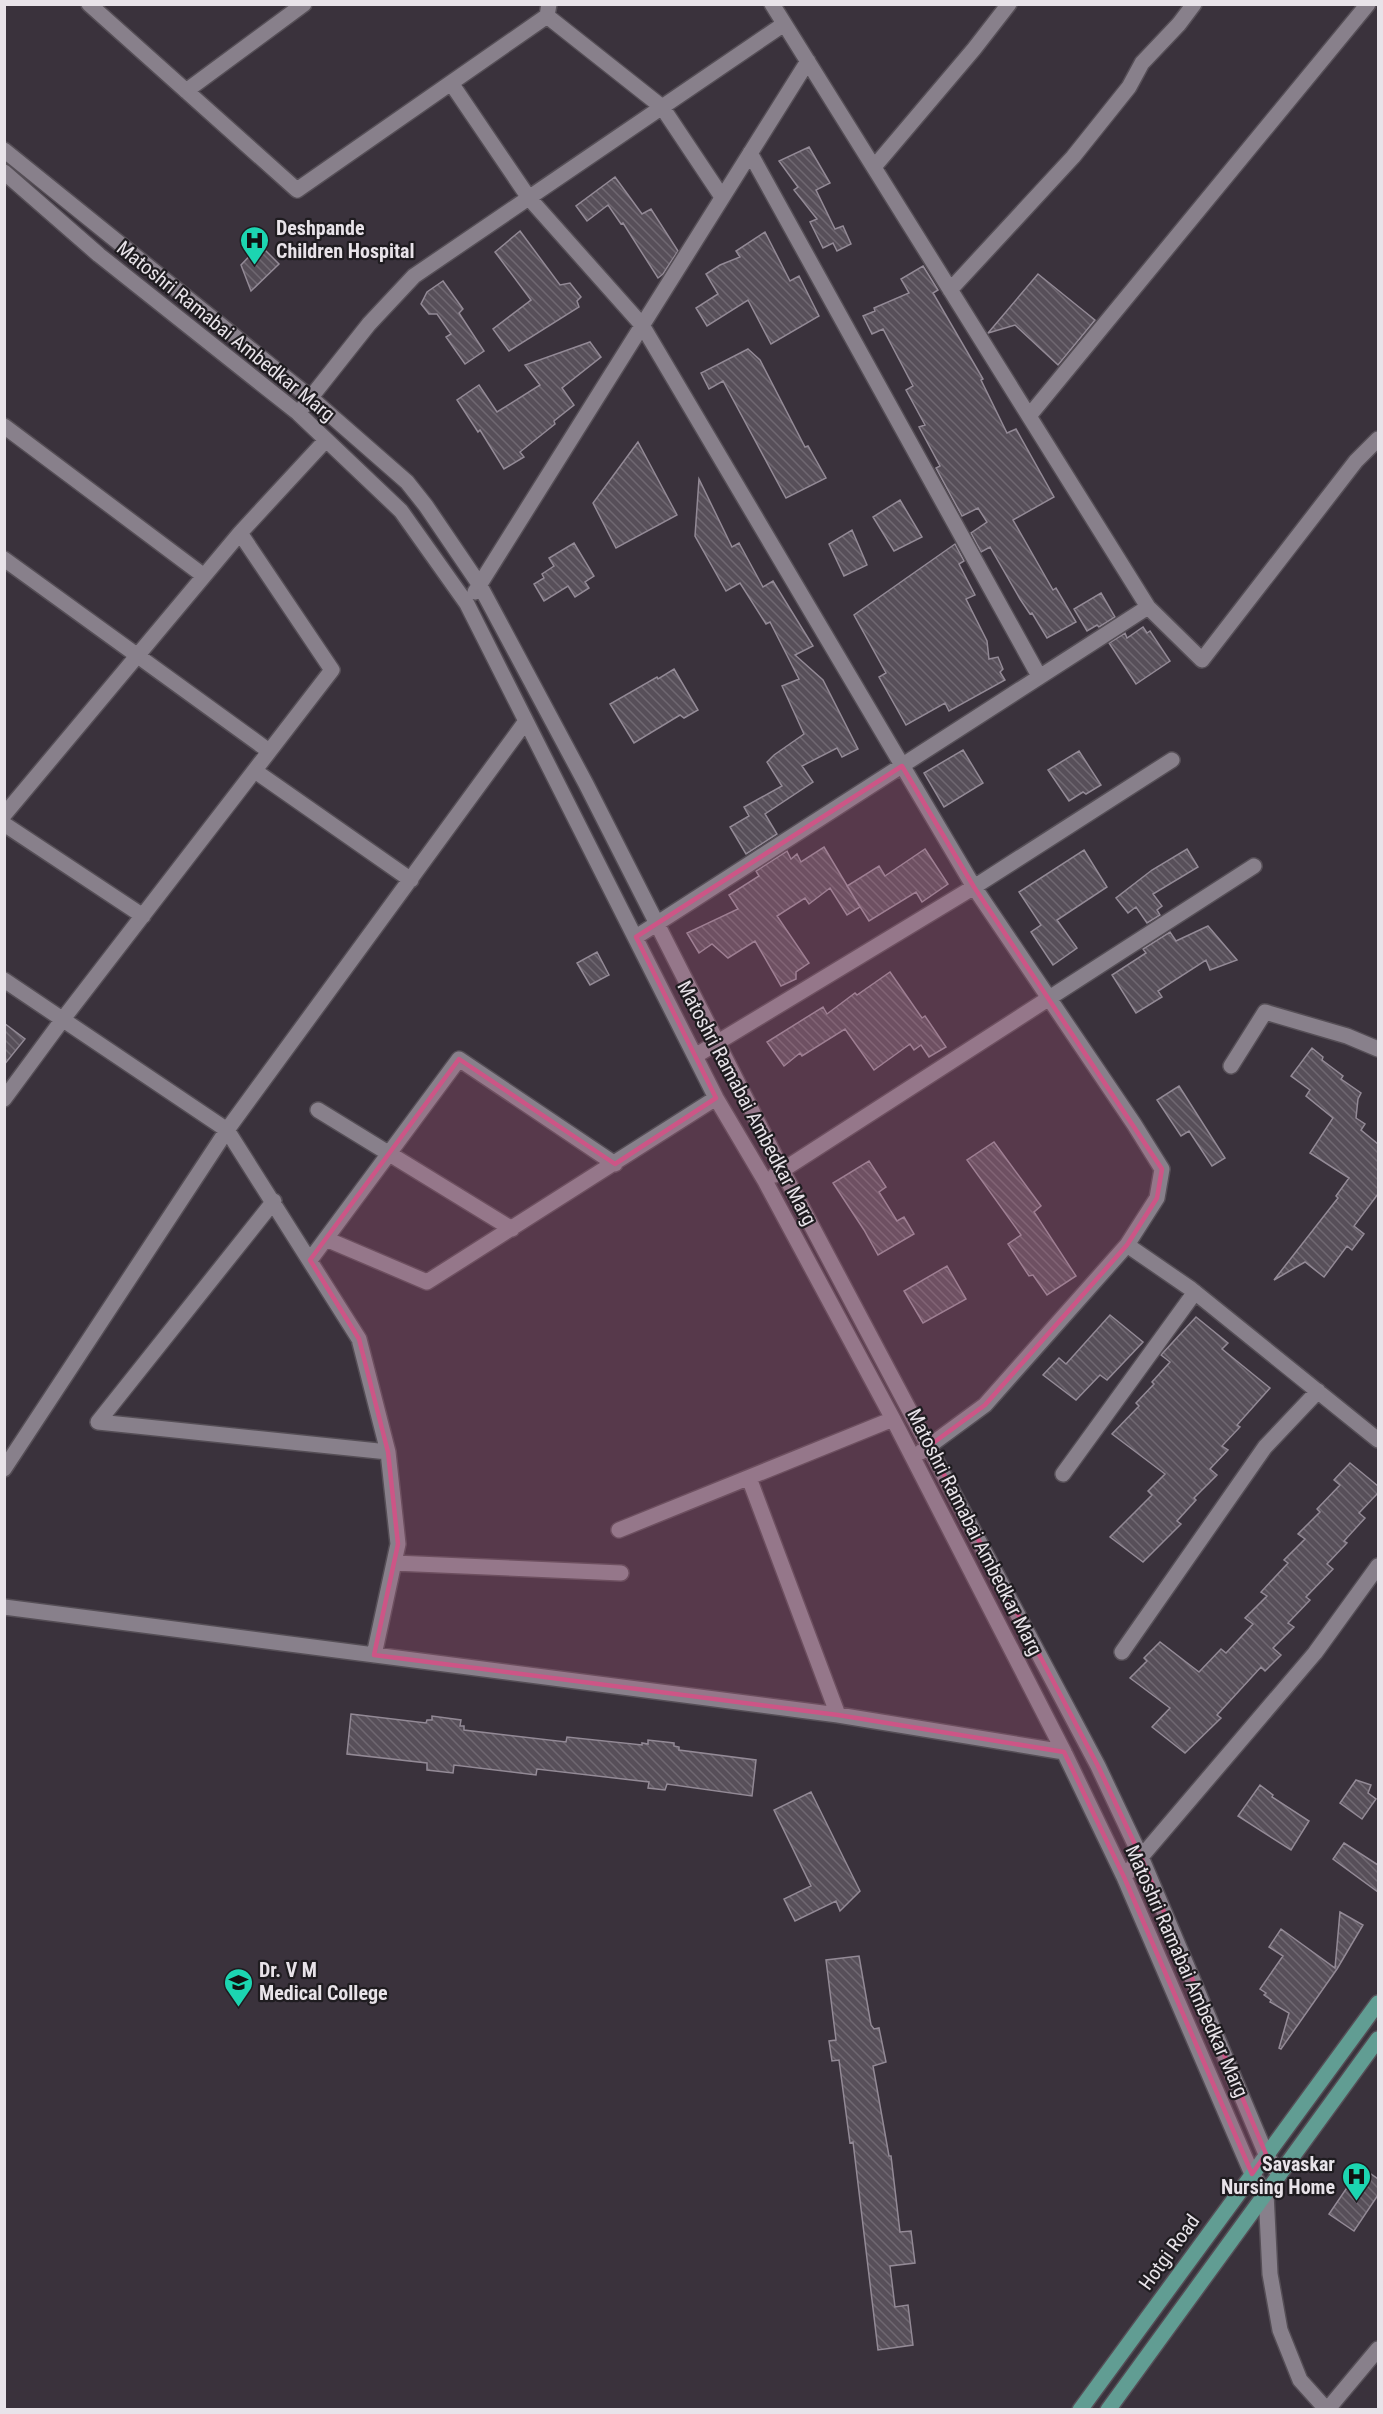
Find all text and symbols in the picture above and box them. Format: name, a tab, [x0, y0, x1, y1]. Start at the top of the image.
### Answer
place label: Deshpande Children Hospital	[276, 216, 415, 263]
hospital icon: Deshpande Children Hospital	[239, 224, 271, 266]
street label: Matoshri Ramabai Ambedkar Marg	[112, 236, 340, 426]
street label: Matoshri Ramabai Ambedkar Marg	[672, 977, 822, 1229]
street label: Matoshri Ramabai Ambedkar Marg	[902, 1405, 1048, 1659]
street label: Matoshri Ramabai Ambedkar Marg	[1120, 1841, 1254, 2101]
place label: Dr. V M Medical College	[259, 1958, 388, 2005]
school or university icon: Dr. V M Medical College	[222, 1966, 254, 2008]
place label: Savaskar Nursing Home	[1221, 2152, 1335, 2199]
hospital icon: Savaskar Nursing Home	[1340, 2160, 1372, 2202]
street label: Hotgi Road	[1134, 2210, 1204, 2294]

